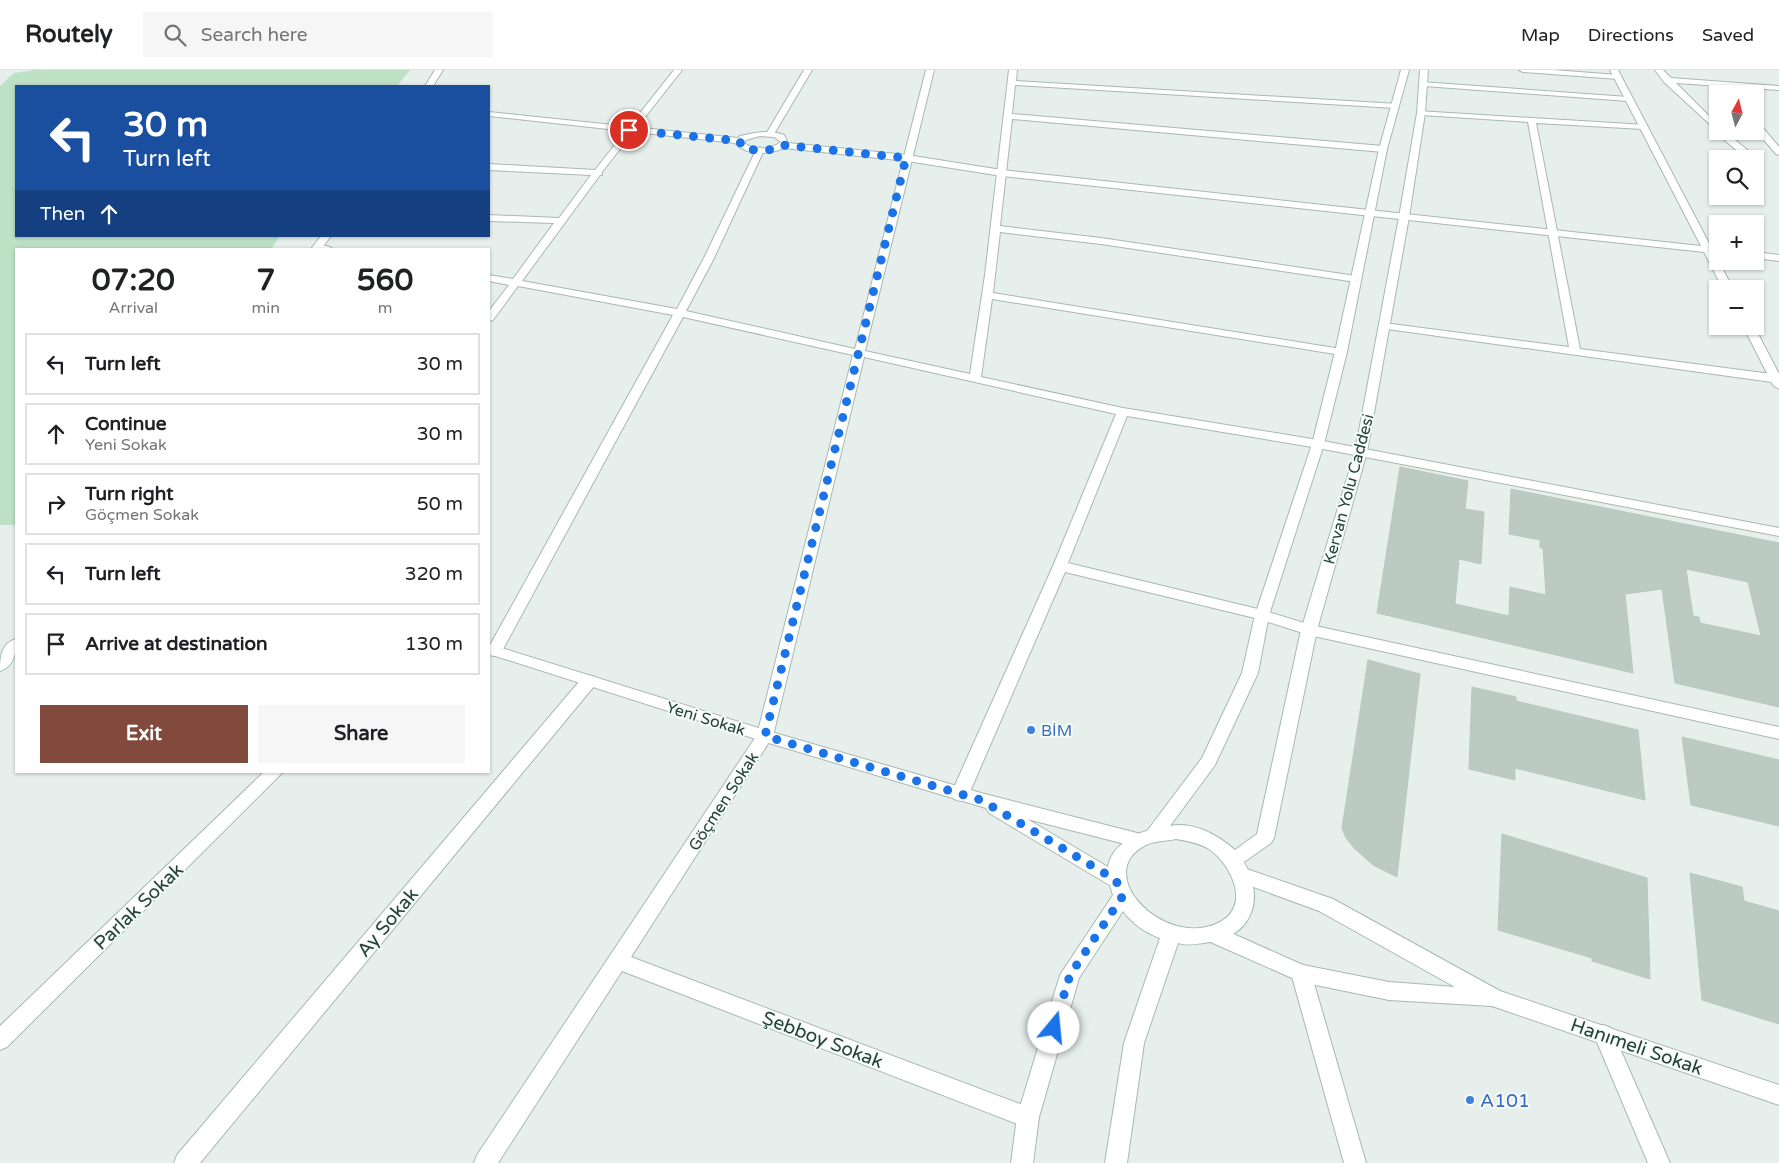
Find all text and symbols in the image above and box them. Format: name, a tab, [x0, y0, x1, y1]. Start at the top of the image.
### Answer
search box	[143, 12, 493, 57]
text: Routely	[25, 20, 113, 49]
icon: search	[161, 21, 189, 49]
text: Search here	[201, 24, 308, 46]
text: Map	[1521, 24, 1560, 46]
text: Directions	[1588, 24, 1674, 46]
text: Saved	[1702, 24, 1754, 46]
north arrow	[1709, 85, 1764, 140]
map controls	[1709, 85, 1764, 335]
text: 30 m	[123, 104, 208, 146]
icon: left	[40, 105, 105, 170]
pin	[608, 109, 650, 151]
icon: arrive	[615, 116, 643, 144]
text: Turn left	[123, 146, 211, 172]
button: search	[1709, 150, 1764, 205]
icon: ahead	[95, 200, 123, 228]
text: Then	[40, 203, 85, 225]
button: +	[1709, 215, 1764, 270]
text: 07:20	[92, 262, 175, 299]
text: 7	[256, 262, 275, 299]
text: 560	[357, 262, 413, 299]
button: −	[1709, 280, 1764, 335]
text: Arrival	[109, 298, 158, 318]
text: min	[252, 298, 280, 318]
text: m	[378, 298, 392, 318]
icon: left	[42, 350, 70, 378]
text: Turn left	[85, 353, 161, 375]
text: 30 m	[417, 353, 463, 375]
street label: Kervan Yolu Caddesi	[1319, 412, 1379, 567]
text: Continue	[85, 413, 167, 435]
icon: ahead	[42, 420, 70, 448]
text: 30 m	[417, 423, 463, 445]
text: Yeni Sokak	[85, 435, 167, 455]
text: Turn right	[85, 483, 173, 505]
icon: right	[42, 490, 70, 518]
text: 50 m	[417, 493, 463, 515]
text: Göçmen Sokak	[85, 505, 199, 525]
icon: left	[42, 560, 70, 588]
text: Turn left	[85, 563, 161, 585]
text: 320 m	[405, 563, 463, 585]
icon: arrive	[42, 630, 70, 658]
text: Arrive at destination	[85, 633, 268, 655]
text: 130 m	[405, 633, 463, 655]
street label: Yeni Sokak	[664, 697, 748, 741]
button: Exit	[40, 705, 248, 763]
button: Share	[258, 705, 465, 763]
place label: BİM	[1041, 721, 1072, 741]
marker: BİM	[1025, 724, 1037, 736]
street label: Göçmen Sokak	[684, 748, 763, 855]
street label: Parlak Sokak	[90, 859, 188, 955]
street label: Ay Sokak	[353, 884, 423, 962]
position arrow	[1027, 1001, 1079, 1053]
street label: Şebboy Sokak	[759, 1007, 886, 1073]
street label: Hanımeli Sokak	[1568, 1014, 1706, 1080]
place label: A101	[1480, 1090, 1530, 1112]
marker: A101	[1464, 1094, 1476, 1106]

